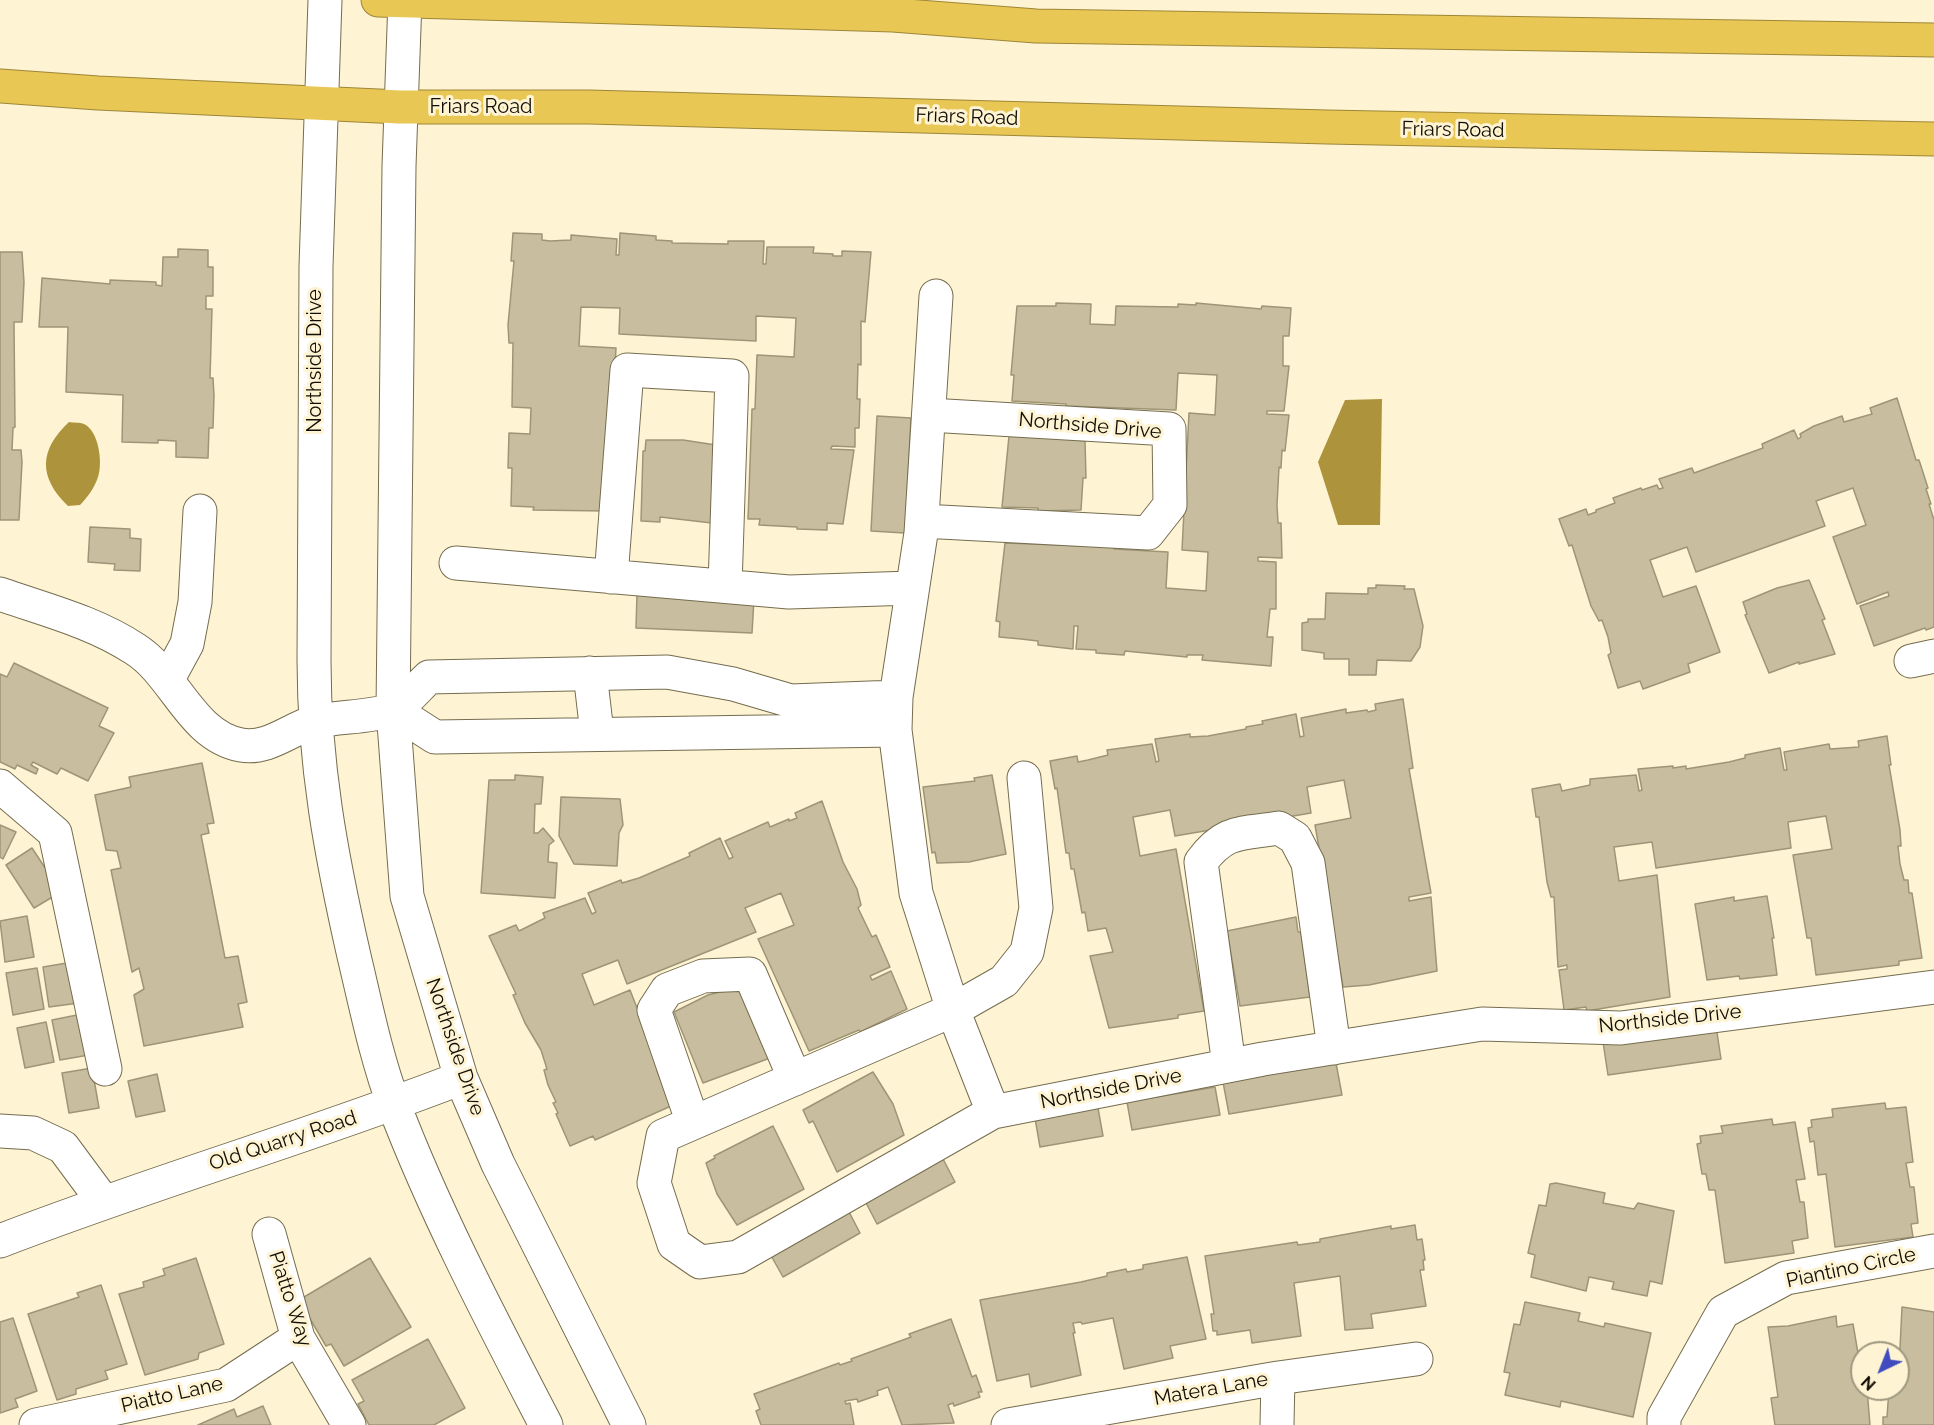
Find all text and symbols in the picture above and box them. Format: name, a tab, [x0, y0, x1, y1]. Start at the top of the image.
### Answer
street label: Friars Road	[429, 95, 533, 119]
street label: Friars Road	[915, 103, 1019, 131]
street label: Friars Road	[1401, 117, 1505, 143]
street label: Northside Drive	[303, 289, 327, 433]
street label: Northside Drive	[1017, 408, 1163, 444]
street label: Northside Drive	[420, 975, 490, 1119]
street label: Northside Drive	[1597, 1000, 1743, 1038]
street label: Northside Drive	[1038, 1064, 1184, 1114]
street label: Old Quarry Road	[206, 1106, 360, 1176]
street label: Piantino Circle	[1784, 1243, 1918, 1293]
street label: Piatto Way	[263, 1248, 317, 1350]
north arrow	[1850, 1341, 1910, 1401]
street label: Matera Lane	[1152, 1367, 1270, 1411]
street label: Piatto Lane	[119, 1372, 225, 1418]
text: N	[1858, 1372, 1880, 1394]

